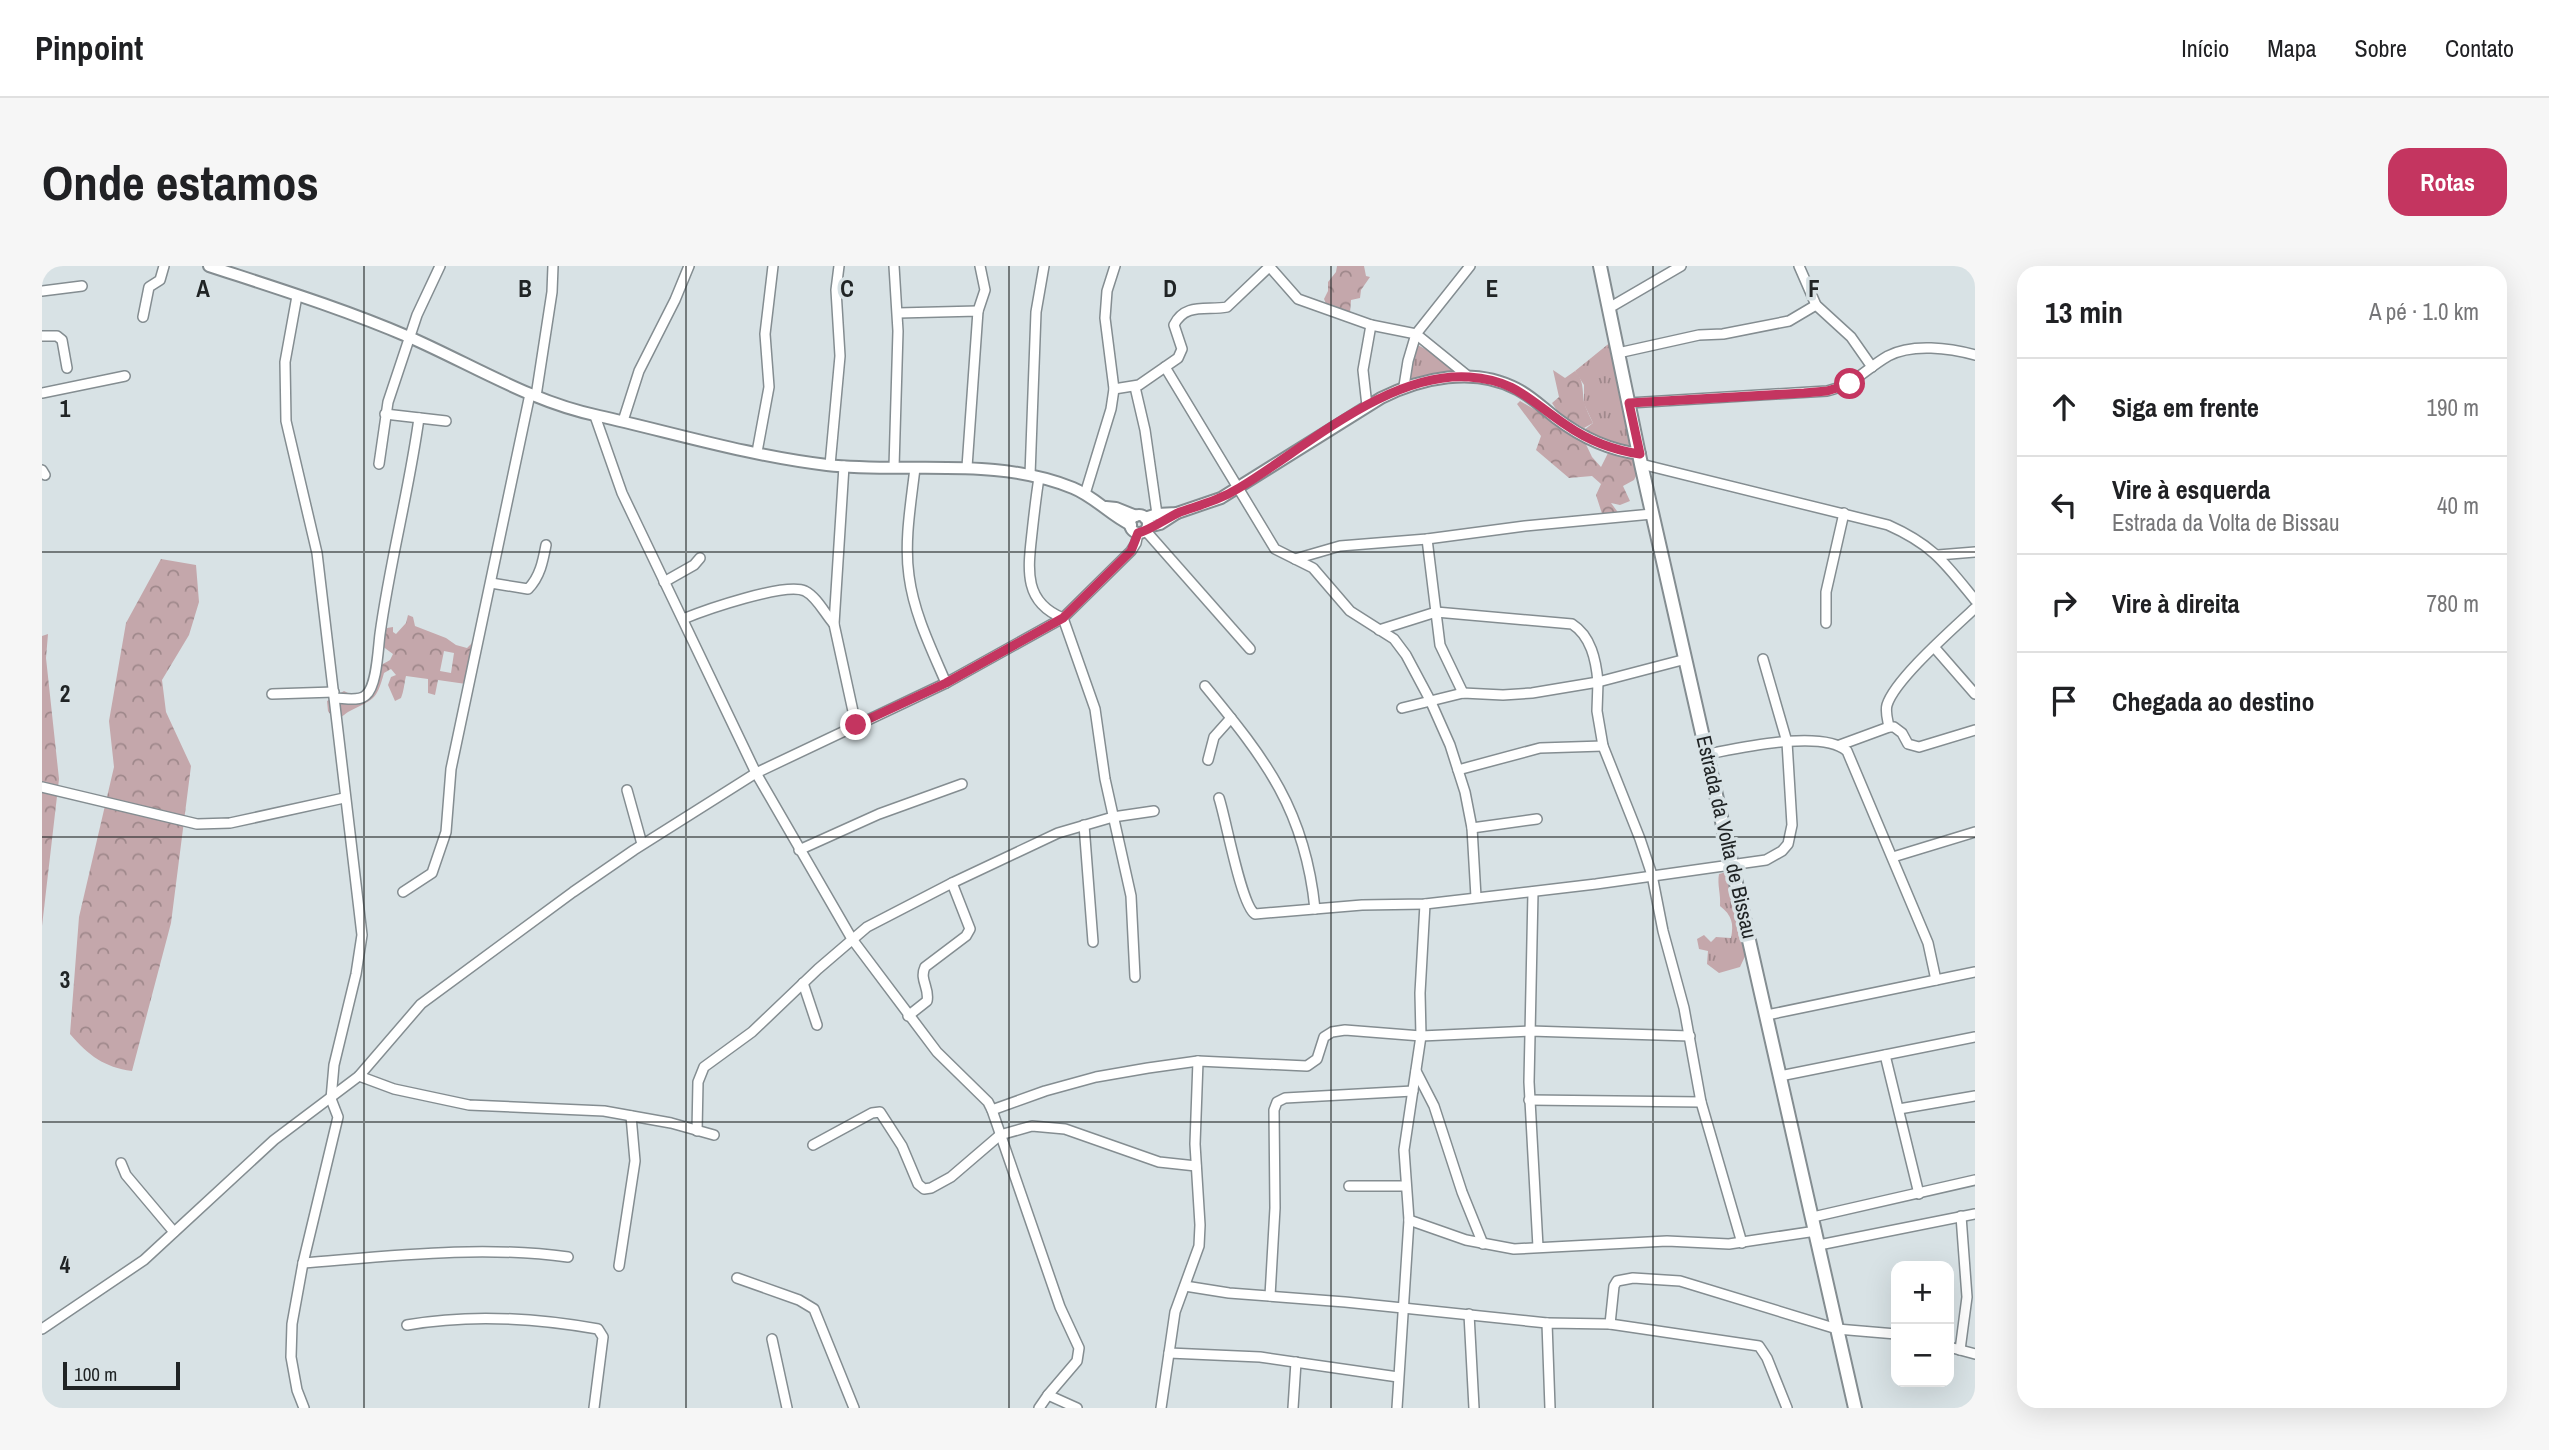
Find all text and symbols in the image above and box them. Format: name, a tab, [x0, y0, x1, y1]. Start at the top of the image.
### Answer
text: Pinpoint	[35, 26, 143, 70]
text: Início	[2181, 32, 2229, 64]
text: Mapa	[2267, 32, 2317, 64]
text: Sobre	[2355, 32, 2407, 64]
text: Contato	[2445, 32, 2514, 64]
button: Rotas	[2388, 148, 2507, 216]
text: Onde estamos	[42, 149, 319, 215]
text: A	[196, 273, 210, 304]
text: B	[518, 273, 532, 304]
text: C	[840, 273, 854, 304]
text: D	[1163, 273, 1177, 304]
text: E	[1486, 273, 1498, 304]
text: F	[1808, 273, 1820, 304]
text: 13 min	[2045, 292, 2123, 332]
text: A pé · 1.0 km	[2369, 296, 2479, 327]
route start	[1834, 368, 1865, 399]
icon: ahead	[2045, 388, 2083, 426]
text: Siga em frente	[2112, 390, 2259, 425]
text: 190 m	[2427, 392, 2479, 423]
text: 1	[60, 393, 71, 424]
text: Vire à esquerda	[2112, 472, 2270, 507]
icon: left	[2045, 486, 2083, 524]
text: 40 m	[2437, 490, 2479, 521]
text: Estrada da Volta de Bissau	[2112, 507, 2340, 538]
icon: right	[2045, 584, 2083, 622]
text: Vire à direita	[2112, 586, 2240, 621]
text: 780 m	[2427, 588, 2479, 619]
text: 2	[60, 678, 70, 709]
icon: arrive	[2045, 682, 2083, 720]
text: Chegada ao destino	[2112, 684, 2315, 719]
route end	[840, 709, 871, 740]
street label: Estrada da Volta de Bissau	[1690, 733, 1764, 941]
text: 3	[60, 964, 70, 995]
text: 4	[60, 1249, 71, 1280]
map controls	[1891, 1261, 1954, 1387]
button: +	[1891, 1261, 1954, 1324]
button: −	[1891, 1324, 1954, 1387]
scale bar	[63, 1359, 180, 1391]
text: 100 m	[74, 1361, 117, 1387]

